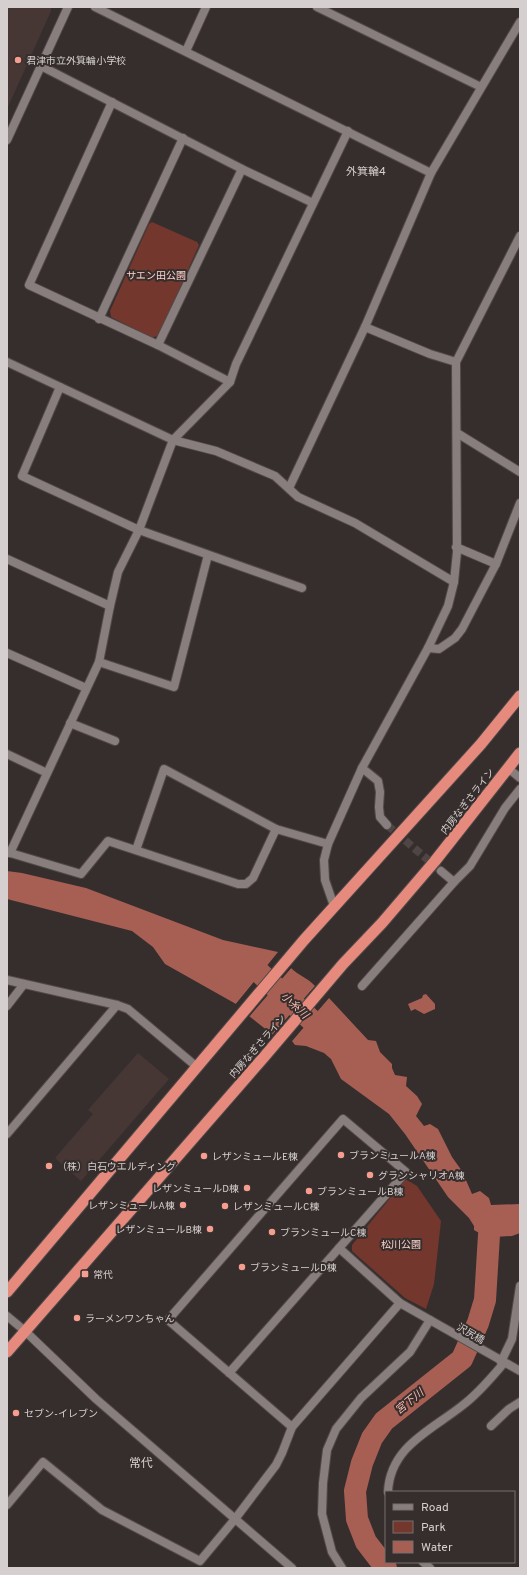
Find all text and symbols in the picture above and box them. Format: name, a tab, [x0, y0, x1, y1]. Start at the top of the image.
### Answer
marker: 君津市立外箕輪小学校	[13, 55, 23, 65]
place label: 君津市立外箕輪小学校	[26, 55, 126, 68]
district label: 外箕輪4	[346, 165, 386, 179]
park label: サエン田公園	[126, 270, 186, 283]
street label: 内房なぎさライン	[438, 766, 498, 837]
water label: 小糸川	[277, 989, 312, 1023]
street label: 内房なぎさライン	[227, 1013, 289, 1081]
marker: ブランミュールA棟	[336, 1150, 346, 1160]
place label: ブランミュールA棟	[349, 1150, 436, 1163]
marker: レザンミュールE棟	[199, 1151, 209, 1161]
place label: レザンミュールE棟	[212, 1151, 298, 1164]
marker: （株）白石ウエルディング	[44, 1161, 54, 1171]
place label: （株）白石ウエルディング	[57, 1161, 176, 1174]
marker: グランシャリオA棟	[365, 1170, 375, 1180]
place label: グランシャリオA棟	[378, 1170, 465, 1183]
place label: レザンミュールD棟	[152, 1183, 239, 1196]
marker: レザンミュールD棟	[242, 1183, 252, 1193]
marker: ブランミュールB棟	[304, 1186, 314, 1196]
place label: ブランミュールB棟	[317, 1186, 404, 1199]
place label: レザンミュールA棟	[88, 1200, 175, 1213]
marker: レザンミュールA棟	[178, 1200, 188, 1210]
marker: レザンミュールC棟	[220, 1201, 230, 1211]
place label: レザンミュールC棟	[233, 1201, 319, 1214]
place label: レザンミュールB棟	[115, 1224, 202, 1237]
marker: レザンミュールB棟	[205, 1224, 215, 1234]
marker: ブランミュールC棟	[267, 1227, 277, 1237]
place label: ブランミュールC棟	[280, 1227, 366, 1240]
park label: 松川公園	[381, 1239, 421, 1252]
marker: ブランミュールD棟	[237, 1262, 247, 1272]
place label: ブランミュールD棟	[250, 1262, 337, 1275]
marker: 常代	[80, 1269, 90, 1279]
place label: 常代	[93, 1269, 113, 1282]
marker: ラーメンワンちゃん	[72, 1313, 82, 1323]
place label: ラーメンワンちゃん	[85, 1313, 175, 1326]
street label: 沢尻橋	[454, 1321, 486, 1347]
water label: 宮下川	[392, 1385, 428, 1418]
marker: セブン-イレブン	[11, 1408, 21, 1418]
place label: セブン-イレブン	[24, 1408, 98, 1421]
district label: 常代	[129, 1456, 153, 1472]
legend	[385, 1491, 515, 1563]
text: Road	[421, 1500, 449, 1516]
text: Park	[421, 1520, 446, 1536]
text: Water	[421, 1540, 453, 1556]

